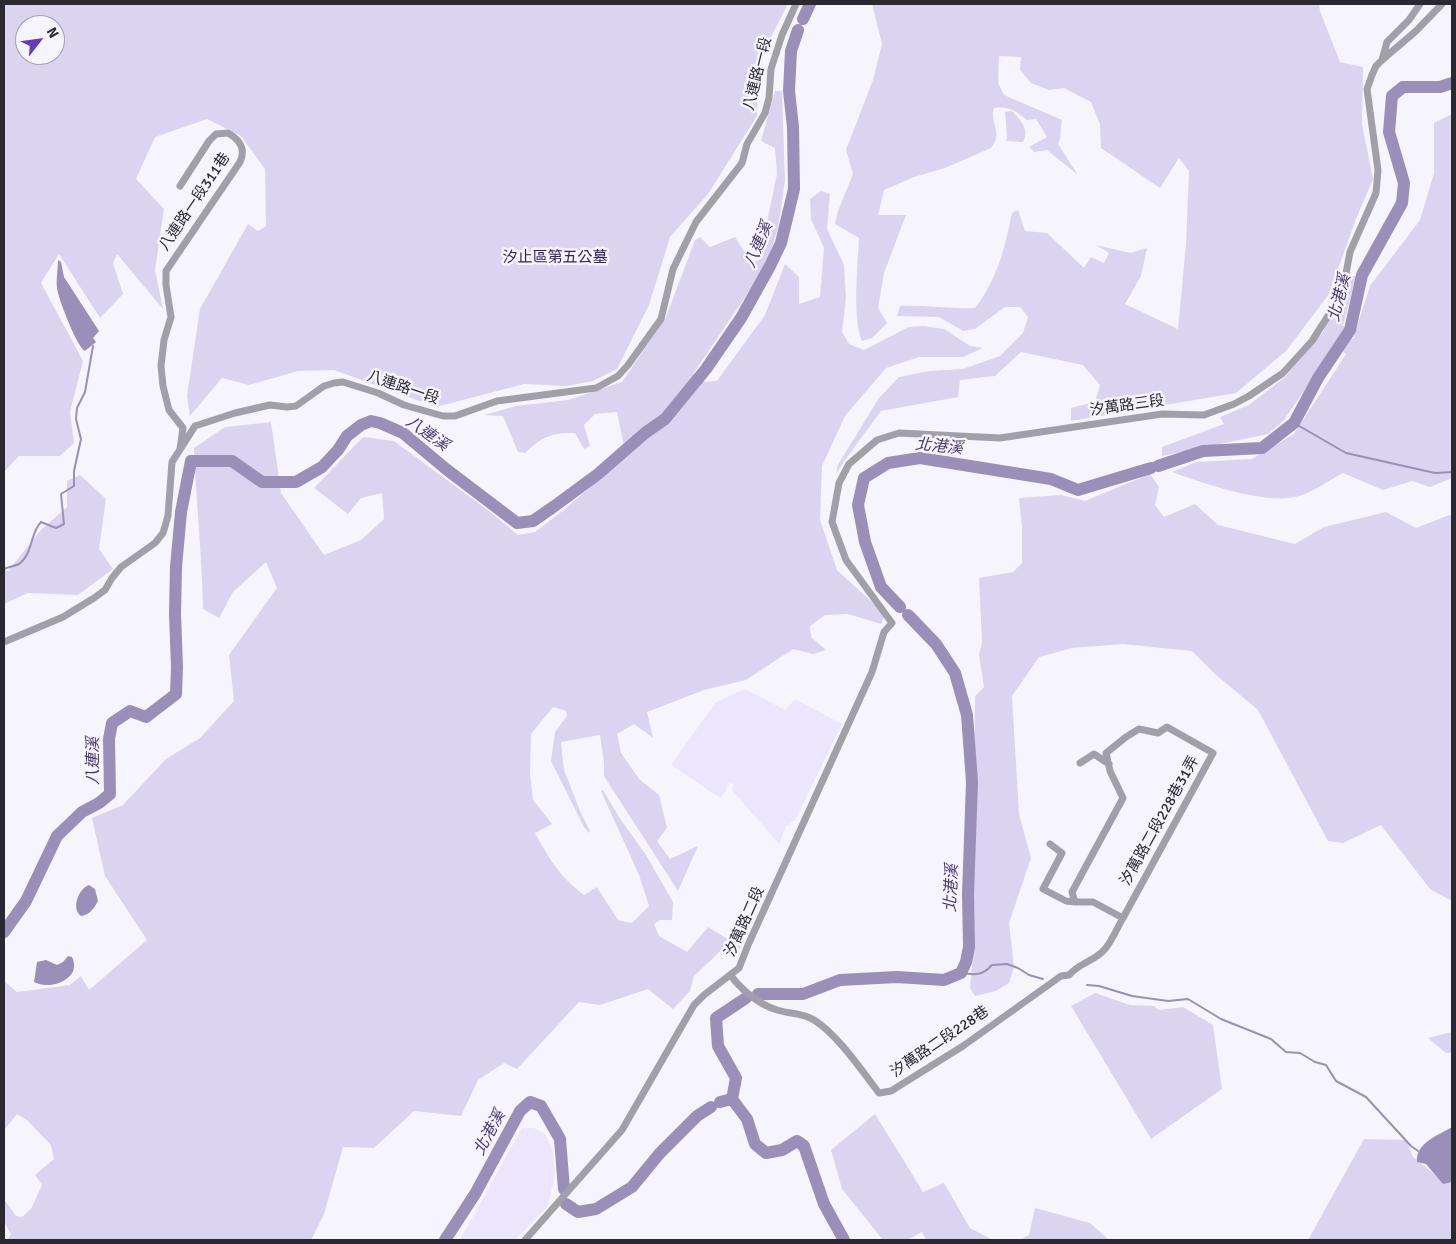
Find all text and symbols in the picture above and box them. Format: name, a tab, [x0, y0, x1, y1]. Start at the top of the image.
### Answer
north arrow	[15, 15, 65, 65]
text: N	[43, 24, 62, 41]
street label: 八連路一段	[740, 35, 776, 113]
street label: 八連路一段311巷	[156, 150, 234, 254]
water label: 八連溪	[741, 219, 777, 271]
park label: 汐止區第五公墓	[503, 249, 607, 267]
water label: 北港溪	[1325, 272, 1355, 324]
street label: 八連路一段	[365, 367, 441, 409]
street label: 汐萬路三段	[1089, 392, 1165, 420]
water label: 八連溪	[402, 412, 452, 456]
water label: 北港溪	[914, 435, 964, 459]
water label: 八連溪	[84, 737, 104, 785]
street label: 汐萬路二段228巷31弄	[1117, 753, 1203, 889]
water label: 北港溪	[942, 864, 962, 912]
street label: 汐萬路二段	[722, 884, 768, 960]
street label: 汐萬路二段228巷	[888, 1003, 992, 1081]
water label: 北港溪	[470, 1107, 510, 1159]

